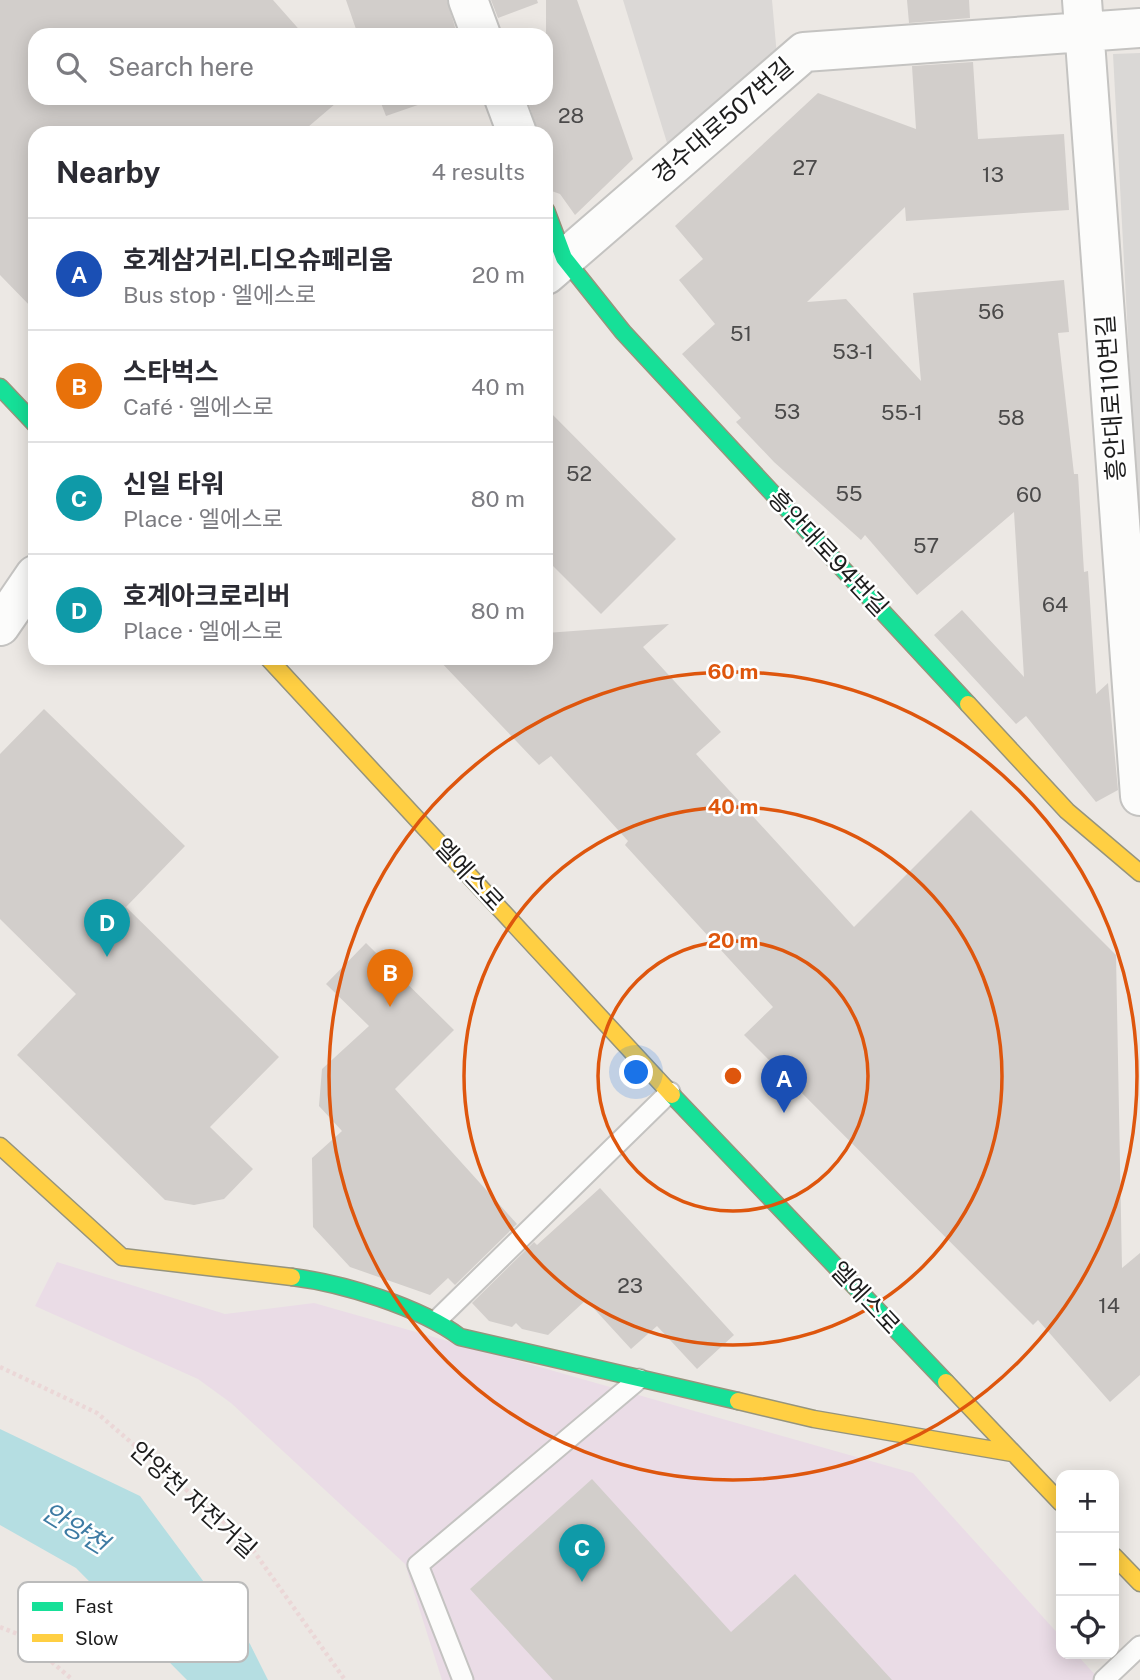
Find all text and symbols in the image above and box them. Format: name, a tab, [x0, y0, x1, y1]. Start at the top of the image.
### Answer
search box	[28, 28, 553, 105]
icon: search	[52, 48, 90, 86]
text: Search here	[108, 51, 254, 82]
street label: 경수대로507번길	[647, 52, 798, 189]
house number: 28	[558, 103, 584, 128]
text: Nearby	[56, 154, 160, 190]
house number: 27	[792, 155, 818, 180]
text: 4 results	[431, 158, 525, 185]
house number: 13	[982, 162, 1004, 187]
text: 호계삼거리.디오슈페리움	[123, 244, 393, 275]
text: A	[71, 261, 87, 288]
text: 20 m	[472, 261, 525, 288]
text: Bus stop · 엘에스로	[123, 281, 316, 308]
house number: 56	[978, 299, 1004, 324]
street label: 흥안대로110번길	[1090, 314, 1130, 482]
house number: 51	[730, 321, 752, 346]
house number: 53-1	[832, 339, 874, 364]
text: 스타벅스	[123, 356, 219, 387]
text: B	[71, 373, 87, 400]
text: 40 m	[471, 373, 525, 400]
text: Café · 엘에스로	[123, 393, 274, 420]
house number: 53	[774, 399, 800, 424]
house number: 55-1	[881, 400, 923, 425]
house number: 58	[997, 405, 1025, 430]
house number: 52	[566, 461, 592, 486]
text: 신일 타워	[123, 468, 225, 499]
house number: 55	[836, 481, 862, 506]
house number: 60	[1016, 482, 1042, 507]
street label: 흥안대로94번길	[763, 483, 894, 621]
text: C	[71, 485, 87, 512]
text: 80 m	[471, 485, 525, 512]
text: Place · 엘에스로	[123, 505, 283, 532]
house number: 57	[913, 533, 939, 558]
text: 호계아크로리버	[123, 580, 290, 611]
house number: 64	[1042, 592, 1068, 617]
text: D	[71, 597, 87, 624]
text: 80 m	[471, 597, 525, 624]
text: Place · 엘에스로	[123, 617, 283, 644]
text: 60 m	[708, 659, 758, 684]
text: 40 m	[708, 794, 758, 819]
street label: 엘에스로	[429, 832, 510, 916]
pin: D	[84, 899, 130, 957]
text: 20 m	[708, 928, 758, 953]
pin: B	[367, 949, 413, 1007]
your location	[619, 1055, 653, 1089]
pin: A	[761, 1055, 807, 1113]
centre of rings	[721, 1064, 745, 1088]
street label: 엘에스로	[825, 1255, 906, 1339]
house number: 23	[617, 1273, 643, 1298]
house number: 14	[1098, 1293, 1120, 1318]
street label: 안양천 자전거길	[125, 1435, 263, 1563]
map controls	[1056, 1470, 1119, 1659]
button: +	[1056, 1470, 1119, 1533]
water label: 안양천	[37, 1495, 117, 1561]
pin: C	[559, 1524, 605, 1582]
button: −	[1056, 1533, 1119, 1596]
legend	[18, 1582, 248, 1662]
text: Fast	[75, 1595, 113, 1617]
button: locate	[1056, 1596, 1119, 1659]
text: Slow	[75, 1627, 119, 1649]

